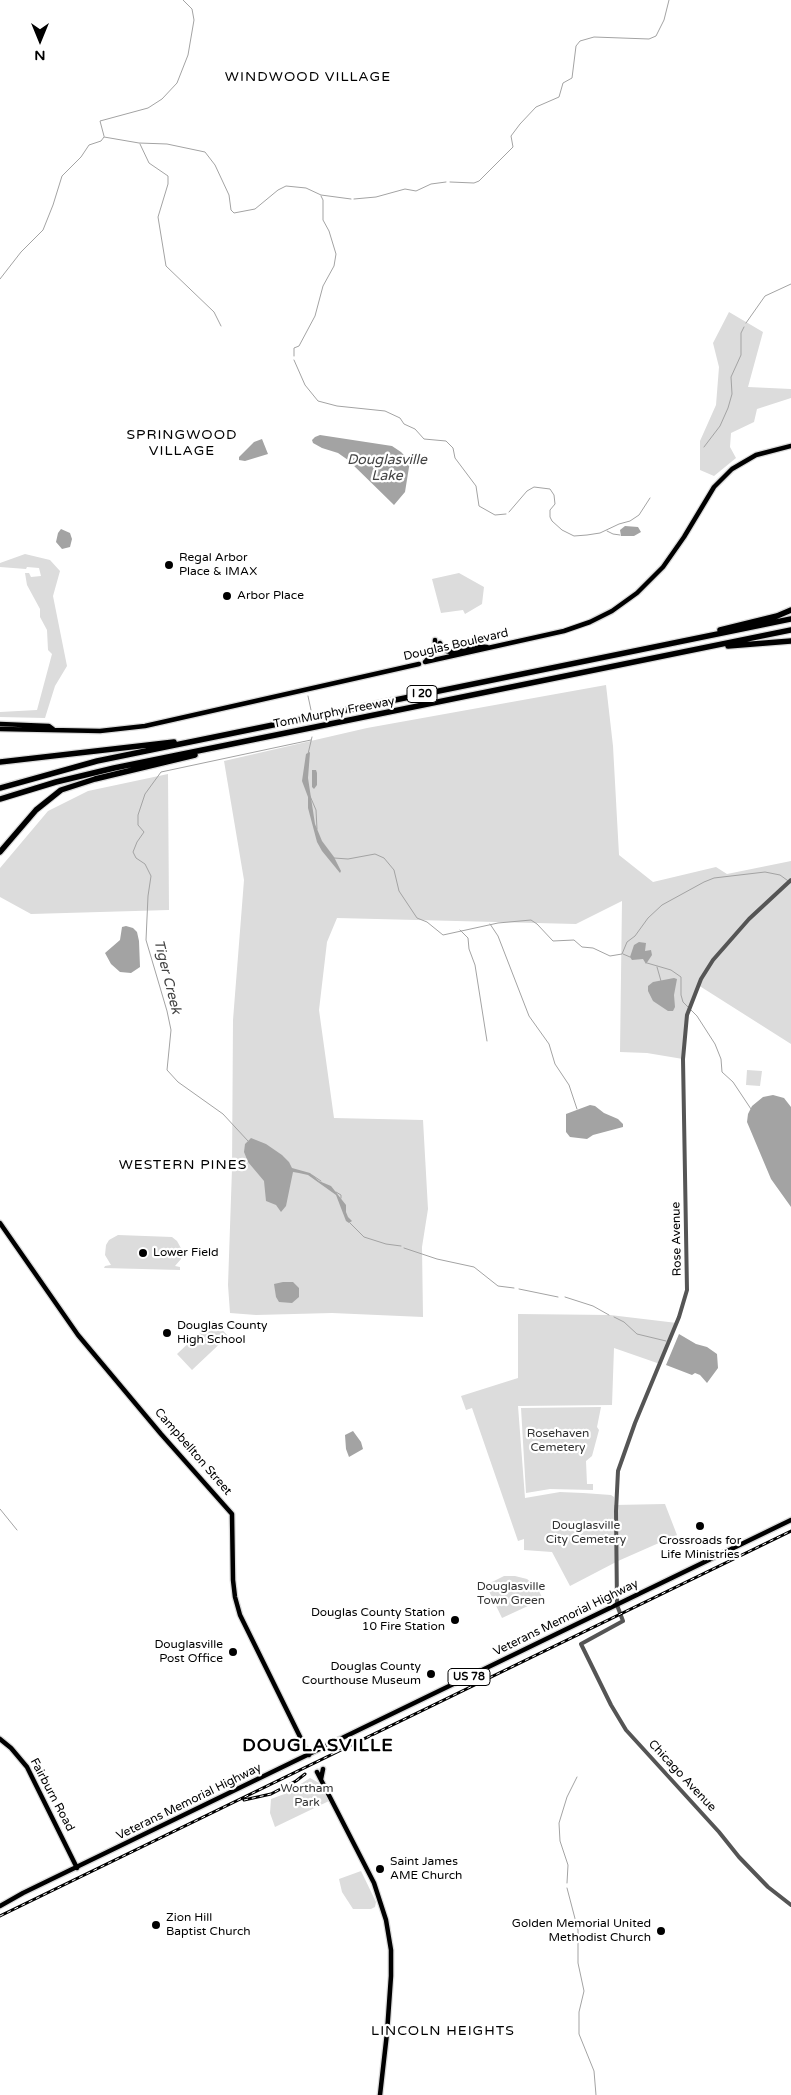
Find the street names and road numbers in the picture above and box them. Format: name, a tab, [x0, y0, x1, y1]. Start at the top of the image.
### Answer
street label: Douglas Boulevard	[402, 626, 510, 664]
road number: I 20	[407, 686, 437, 702]
street label: Tom Murphy Freeway	[272, 694, 396, 732]
street label: Rose Avenue	[669, 1202, 685, 1276]
street label: Campbellton Street	[151, 1406, 235, 1498]
street label: Veterans Memorial Highway	[491, 1577, 641, 1659]
road number: US 78	[448, 1668, 490, 1685]
street label: Chicago Avenue	[645, 1737, 719, 1815]
street label: Fairburn Road	[27, 1756, 77, 1834]
street label: Veterans Memorial Highway	[114, 1761, 264, 1843]

